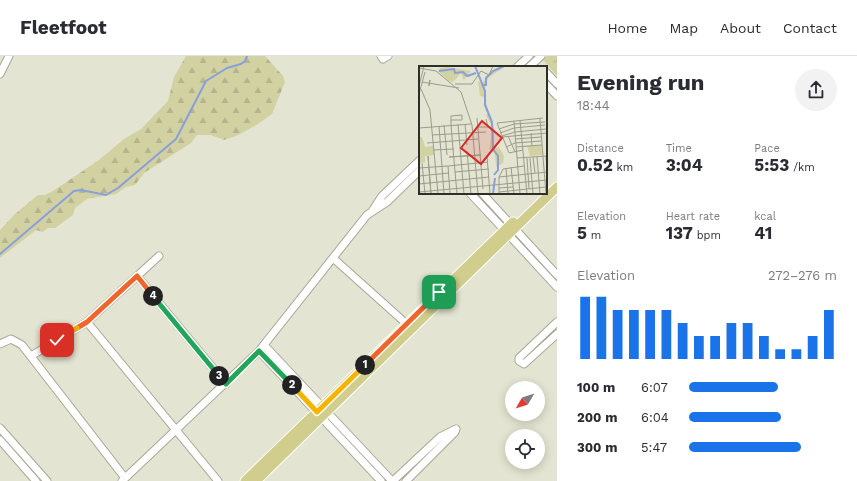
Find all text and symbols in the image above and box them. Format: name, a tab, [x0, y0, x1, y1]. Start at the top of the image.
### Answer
text: Fleetfoot	[20, 16, 107, 39]
text: Home	[607, 20, 647, 36]
text: Map	[669, 20, 698, 36]
text: About	[720, 20, 761, 36]
text: Contact	[783, 20, 837, 36]
inset map	[419, 66, 547, 194]
button: share	[795, 69, 837, 111]
text: Evening run	[577, 70, 705, 95]
text: 18:44	[577, 98, 610, 113]
text: Distance	[577, 142, 624, 155]
text: Time	[666, 142, 692, 155]
text: Pace	[754, 142, 780, 155]
text: 0.52	[577, 155, 613, 175]
text: 3:04	[666, 155, 703, 175]
text: 5:53	[754, 155, 789, 175]
text: km	[613, 161, 633, 174]
text: /km	[789, 161, 815, 174]
text: Elevation	[577, 210, 626, 223]
text: Heart rate	[666, 210, 720, 223]
text: kcal	[754, 210, 776, 223]
text: 5	[577, 223, 587, 243]
text: 137	[666, 223, 693, 243]
text: 41	[754, 223, 772, 243]
text: m	[587, 229, 601, 242]
text: bpm	[693, 229, 721, 242]
text: Elevation	[577, 268, 635, 283]
text: 272–276 m	[768, 268, 837, 283]
pin	[422, 275, 456, 309]
icon: arrive	[428, 281, 450, 303]
pin: 4	[143, 286, 163, 306]
text: 4	[149, 289, 157, 302]
pin	[40, 323, 74, 357]
icon: check	[46, 329, 68, 351]
pin: 1	[355, 355, 375, 375]
text: 1	[363, 358, 367, 371]
pin: 3	[209, 366, 229, 386]
text: 3	[216, 369, 222, 382]
pin: 2	[282, 375, 302, 395]
text: 2	[289, 378, 295, 391]
text: 100 m	[577, 380, 615, 395]
text: 6:07	[641, 380, 668, 395]
north arrow	[505, 381, 545, 421]
map controls	[505, 381, 545, 469]
text: 200 m	[577, 410, 617, 425]
text: 6:04	[641, 410, 669, 425]
button: locate	[505, 429, 545, 469]
text: 300 m	[577, 440, 617, 455]
text: 5:47	[641, 440, 667, 455]

